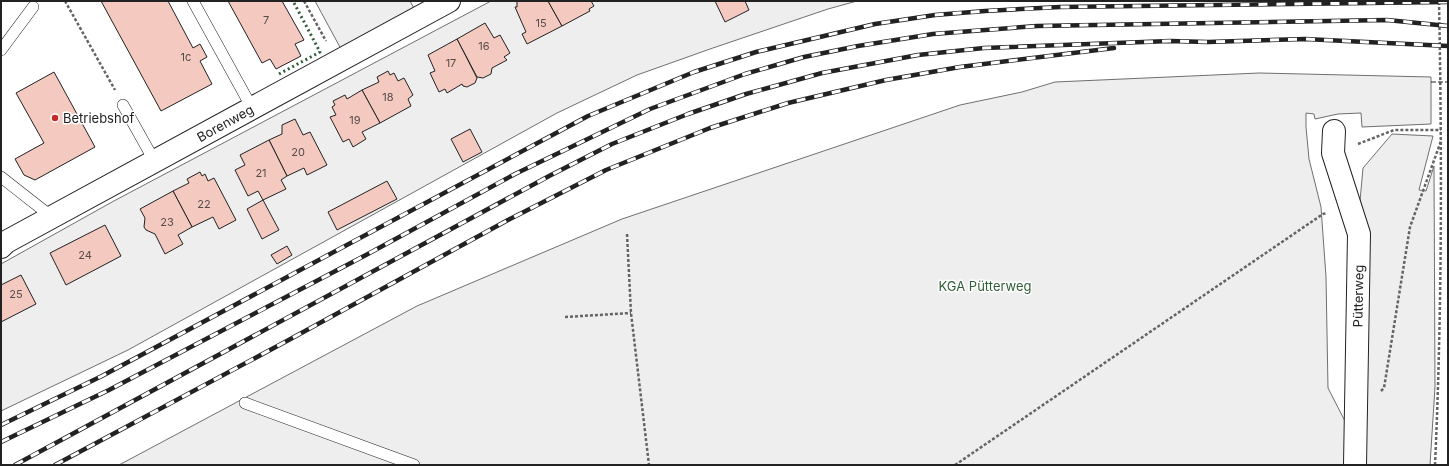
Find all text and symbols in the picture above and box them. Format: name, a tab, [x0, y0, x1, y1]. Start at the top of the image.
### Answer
house number: 7	[263, 13, 269, 27]
house number: 15	[535, 16, 547, 30]
house number: 16	[478, 39, 490, 53]
house number: 1c	[181, 50, 191, 64]
house number: 17	[446, 56, 456, 70]
house number: 18	[382, 90, 394, 104]
street label: Borenweg	[194, 101, 256, 145]
place label: Betriebshof	[63, 110, 134, 126]
marker: Betriebshof	[50, 113, 60, 123]
house number: 19	[349, 113, 361, 127]
house number: 20	[291, 145, 305, 159]
house number: 21	[255, 166, 267, 180]
house number: 22	[197, 197, 211, 211]
house number: 23	[160, 215, 174, 229]
house number: 24	[78, 248, 92, 262]
street label: Pütterweg	[1349, 265, 1367, 327]
park label: KGA Pütterweg	[939, 278, 1031, 294]
house number: 25	[9, 287, 23, 301]

